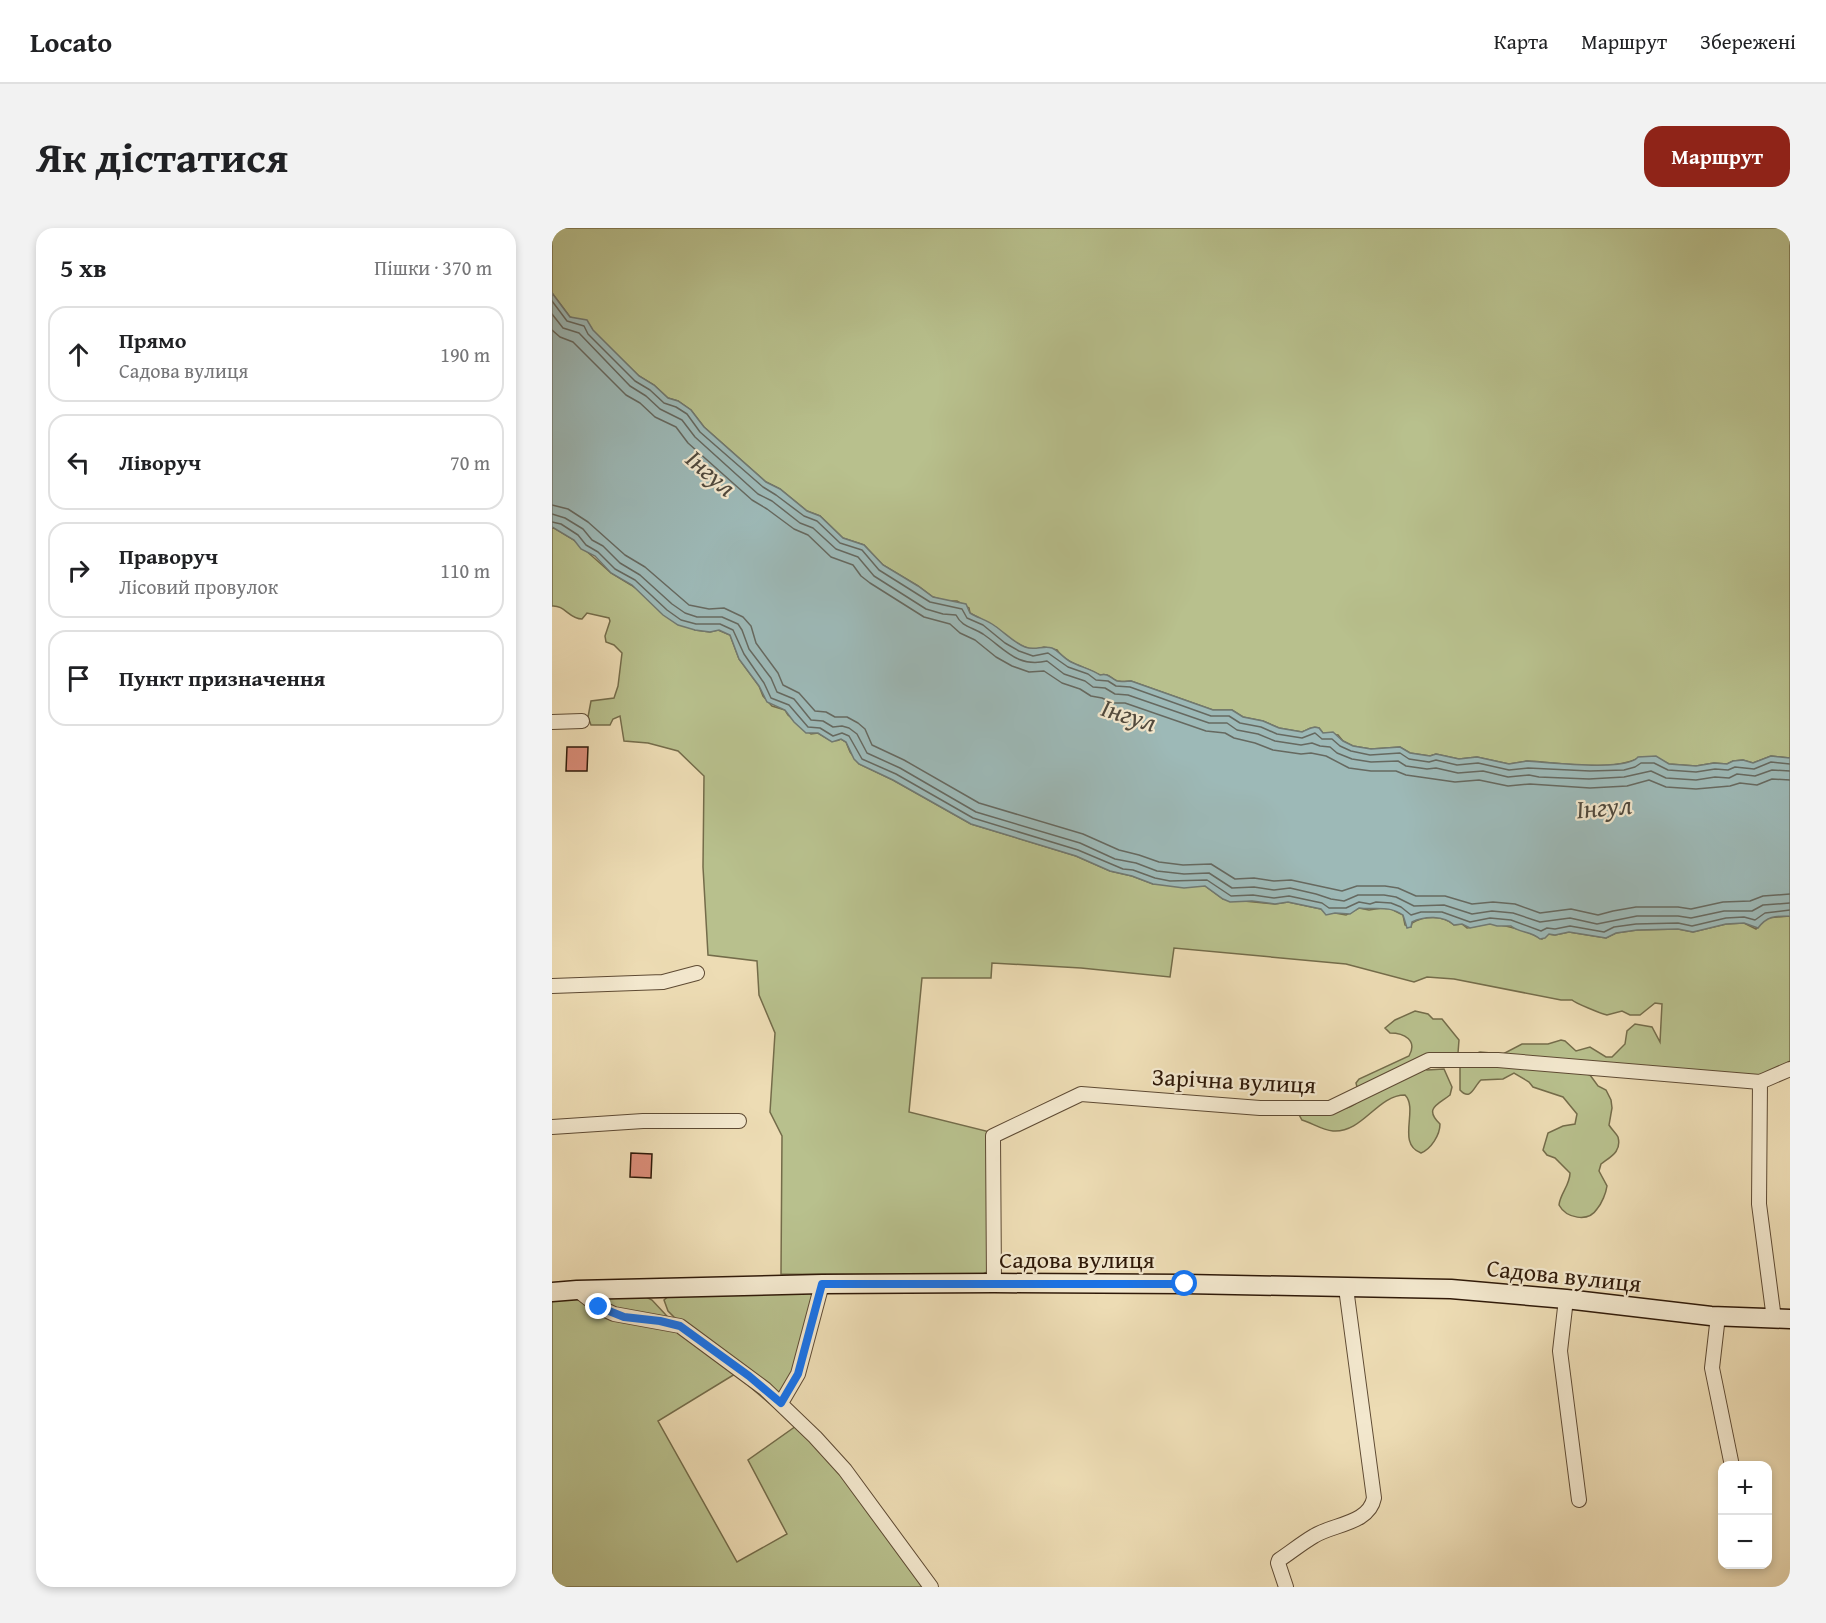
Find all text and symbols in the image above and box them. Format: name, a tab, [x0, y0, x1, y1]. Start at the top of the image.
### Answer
text: Locato	[30, 21, 112, 62]
text: Карта	[1494, 26, 1548, 57]
text: Маршрут	[1581, 26, 1667, 57]
text: Збережені	[1700, 26, 1796, 57]
text: Як дістатися	[36, 126, 288, 187]
button: Маршрут	[1644, 126, 1790, 187]
text: 5 хв	[60, 248, 107, 287]
text: Пішки · 370 m	[374, 253, 492, 282]
text: Прямо	[119, 324, 186, 356]
icon: ahead	[62, 338, 95, 371]
text: 190 m	[440, 340, 490, 369]
text: Садова вулиця	[119, 356, 249, 385]
water label: Інгул	[677, 440, 746, 506]
icon: left	[62, 446, 95, 479]
text: Ліворуч	[119, 446, 201, 478]
text: 70 m	[450, 448, 490, 477]
text: Праворуч	[119, 540, 218, 572]
icon: right	[62, 554, 95, 587]
text: 110 m	[440, 556, 490, 585]
text: Лісовий провулок	[119, 572, 278, 601]
icon: arrive	[62, 662, 95, 695]
text: Пункт призначення	[119, 662, 325, 694]
water label: Інгул	[1097, 687, 1162, 742]
water label: Інгул	[1574, 785, 1634, 828]
street label: Зарічна вулиця	[1151, 1059, 1317, 1102]
street label: Садова вулиця	[999, 1242, 1155, 1277]
street label: Садова вулиця	[1485, 1250, 1643, 1301]
route start	[1171, 1270, 1197, 1296]
route end	[585, 1293, 611, 1319]
map controls	[1718, 1461, 1772, 1569]
button: +	[1718, 1461, 1772, 1515]
button: −	[1718, 1515, 1772, 1569]

